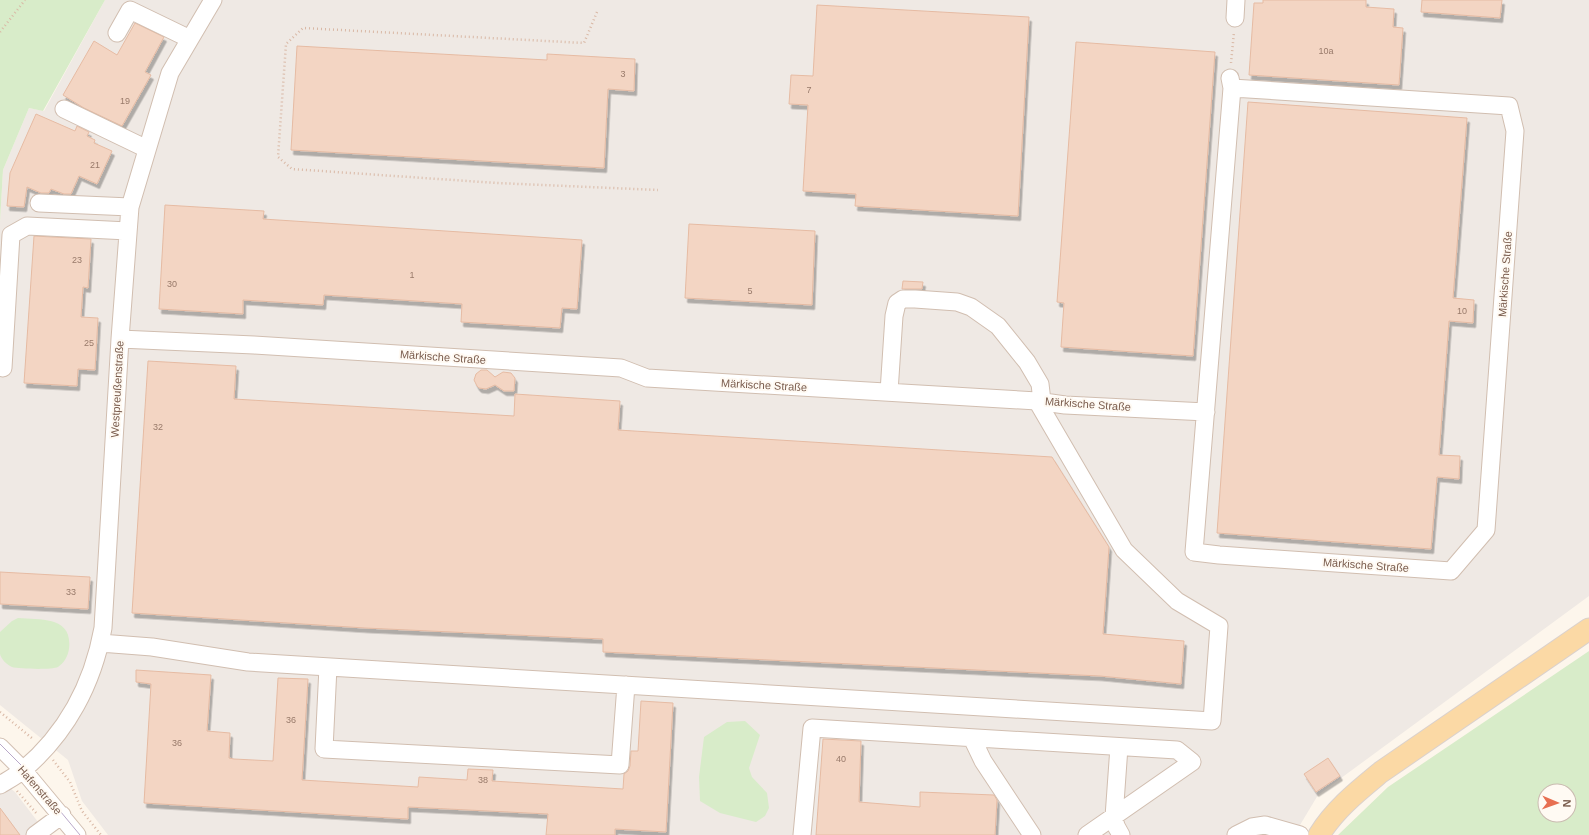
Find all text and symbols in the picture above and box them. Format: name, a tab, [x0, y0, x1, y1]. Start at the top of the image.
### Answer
house number: 10a	[1318, 46, 1334, 56]
house number: 3	[620, 69, 626, 79]
house number: 7	[806, 85, 812, 95]
house number: 19	[120, 96, 130, 106]
house number: 21	[90, 160, 100, 170]
street label: Märkische Straße	[1496, 231, 1514, 317]
house number: 23	[72, 255, 82, 265]
house number: 1	[409, 270, 415, 280]
house number: 30	[167, 279, 177, 289]
house number: 5	[747, 286, 753, 296]
house number: 10	[1457, 306, 1467, 316]
house number: 25	[84, 338, 94, 348]
street label: Westpreußenstraße	[108, 340, 126, 438]
street label: Märkische Straße	[400, 348, 486, 366]
street label: Märkische Straße	[721, 377, 807, 393]
street label: Märkische Straße	[1045, 395, 1131, 413]
house number: 32	[153, 422, 163, 432]
street label: Märkische Straße	[1323, 556, 1409, 574]
house number: 33	[66, 587, 76, 597]
house number: 36	[286, 715, 296, 725]
house number: 36	[172, 738, 182, 748]
house number: 40	[836, 754, 846, 764]
street label: Hafenstraße	[16, 763, 64, 817]
house number: 38	[478, 775, 488, 785]
north arrow	[1537, 783, 1577, 823]
text: N	[1561, 799, 1573, 808]

